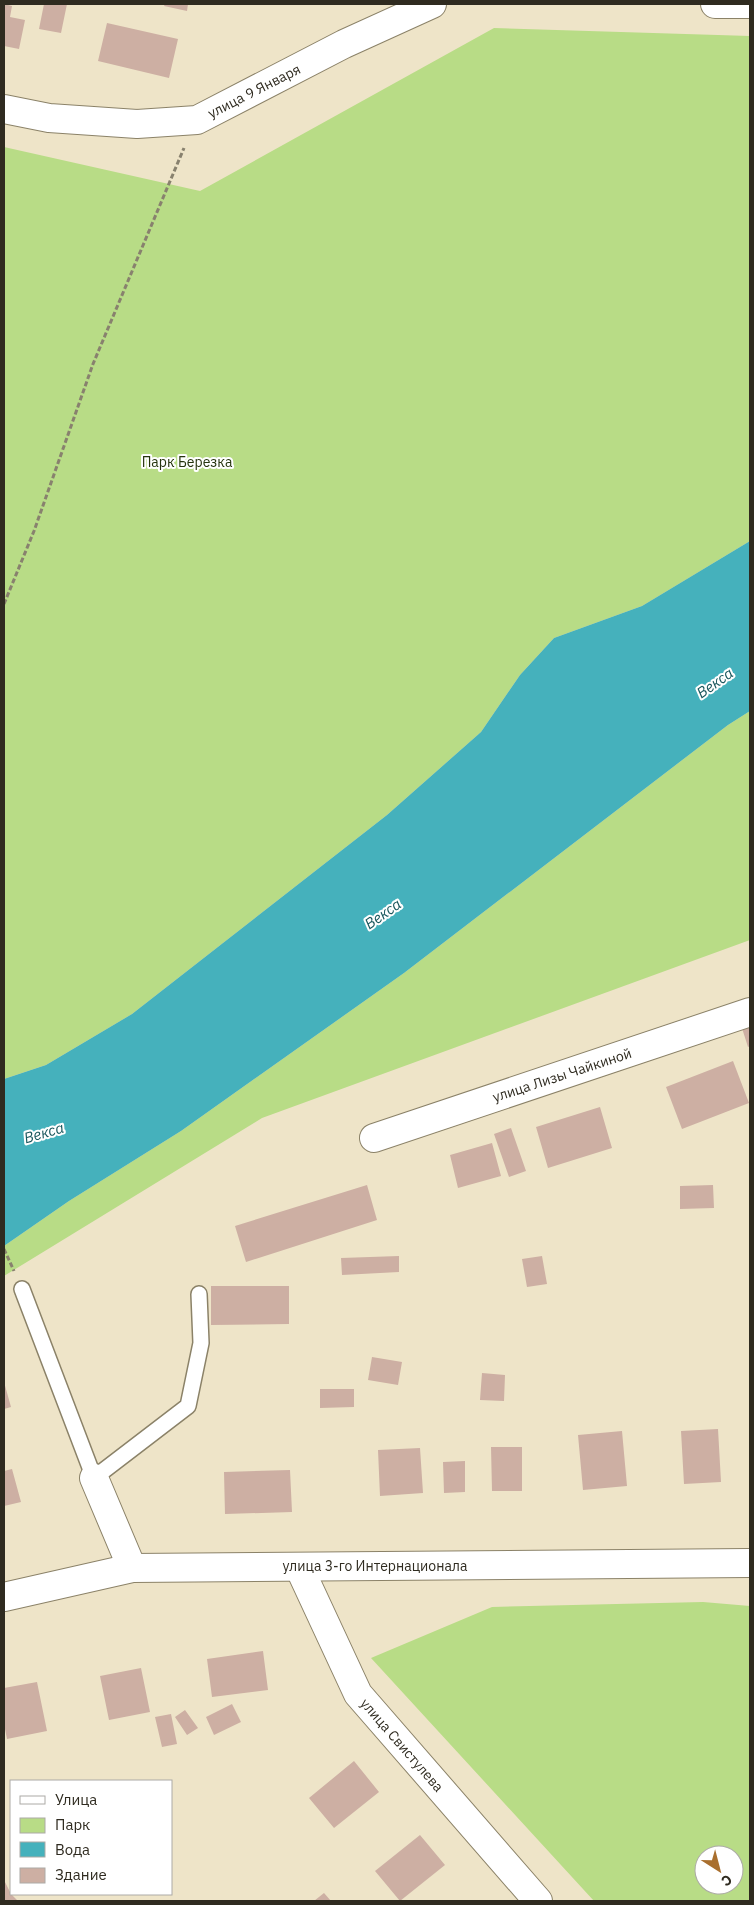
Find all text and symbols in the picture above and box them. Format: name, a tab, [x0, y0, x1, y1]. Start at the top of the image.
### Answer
street label: улица 9 Января	[205, 60, 303, 122]
park label: Парк Березка	[142, 453, 233, 471]
water label: Векса	[693, 663, 737, 702]
water label: Векса	[361, 894, 405, 933]
street label: улица Лизы Чайкиной	[490, 1044, 634, 1106]
water label: Векса	[22, 1118, 66, 1147]
street label: улица 3-го Интернационала	[283, 1557, 468, 1575]
street label: улица Свистулева	[356, 1694, 448, 1796]
legend	[10, 1780, 172, 1895]
text: Улица	[55, 1790, 97, 1809]
text: Парк	[55, 1815, 90, 1834]
text: Вода	[55, 1840, 90, 1859]
north arrow	[694, 1845, 744, 1895]
text: Здание	[55, 1865, 107, 1884]
text: С	[718, 1871, 736, 1890]

